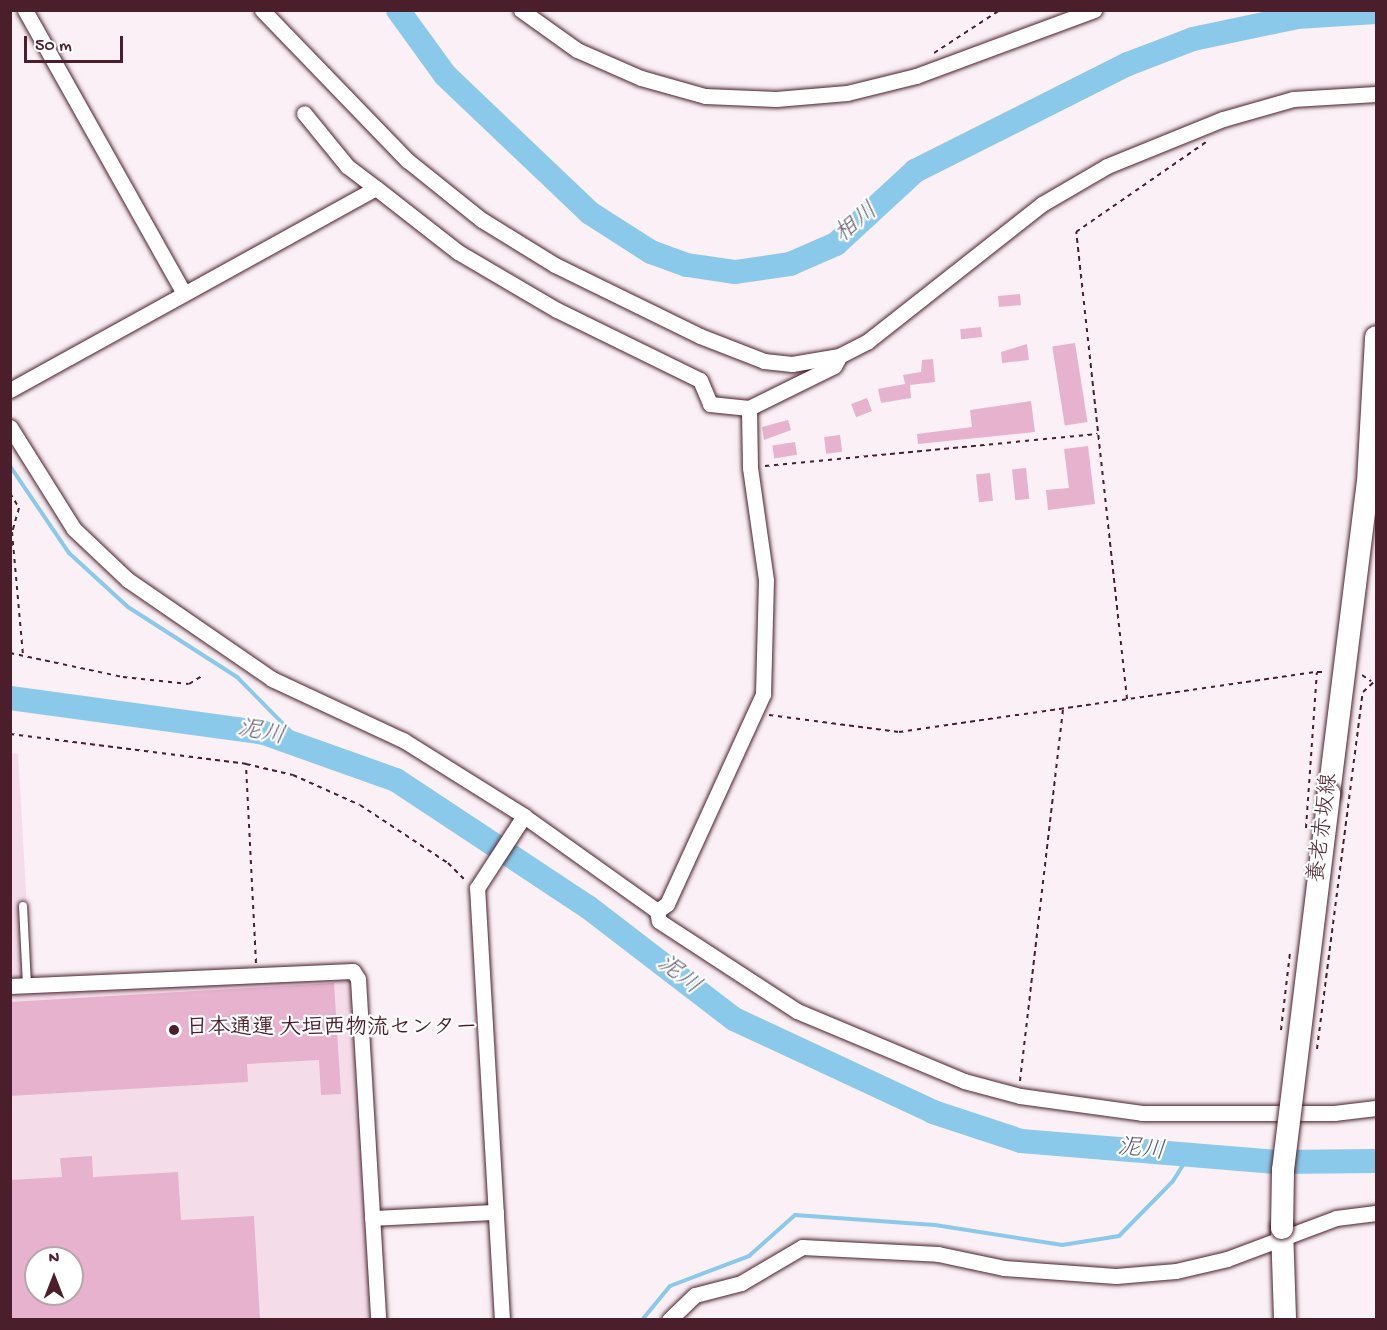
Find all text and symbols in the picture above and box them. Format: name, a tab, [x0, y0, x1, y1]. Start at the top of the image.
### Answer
scale bar	[27, 24, 126, 62]
text: 50 m	[35, 36, 72, 57]
water label: 相川	[829, 198, 885, 250]
water label: 泥川	[235, 715, 287, 753]
street label: 養老赤坂線	[1305, 772, 1345, 884]
water label: 泥川	[650, 950, 706, 1002]
place label: 日本通運 大垣西物流センター	[186, 1017, 477, 1043]
marker: 日本通運 大垣西物流センター	[167, 1023, 181, 1037]
water label: 泥川	[1116, 1135, 1166, 1167]
north arrow	[24, 1246, 84, 1306]
text: N	[49, 1250, 59, 1269]

